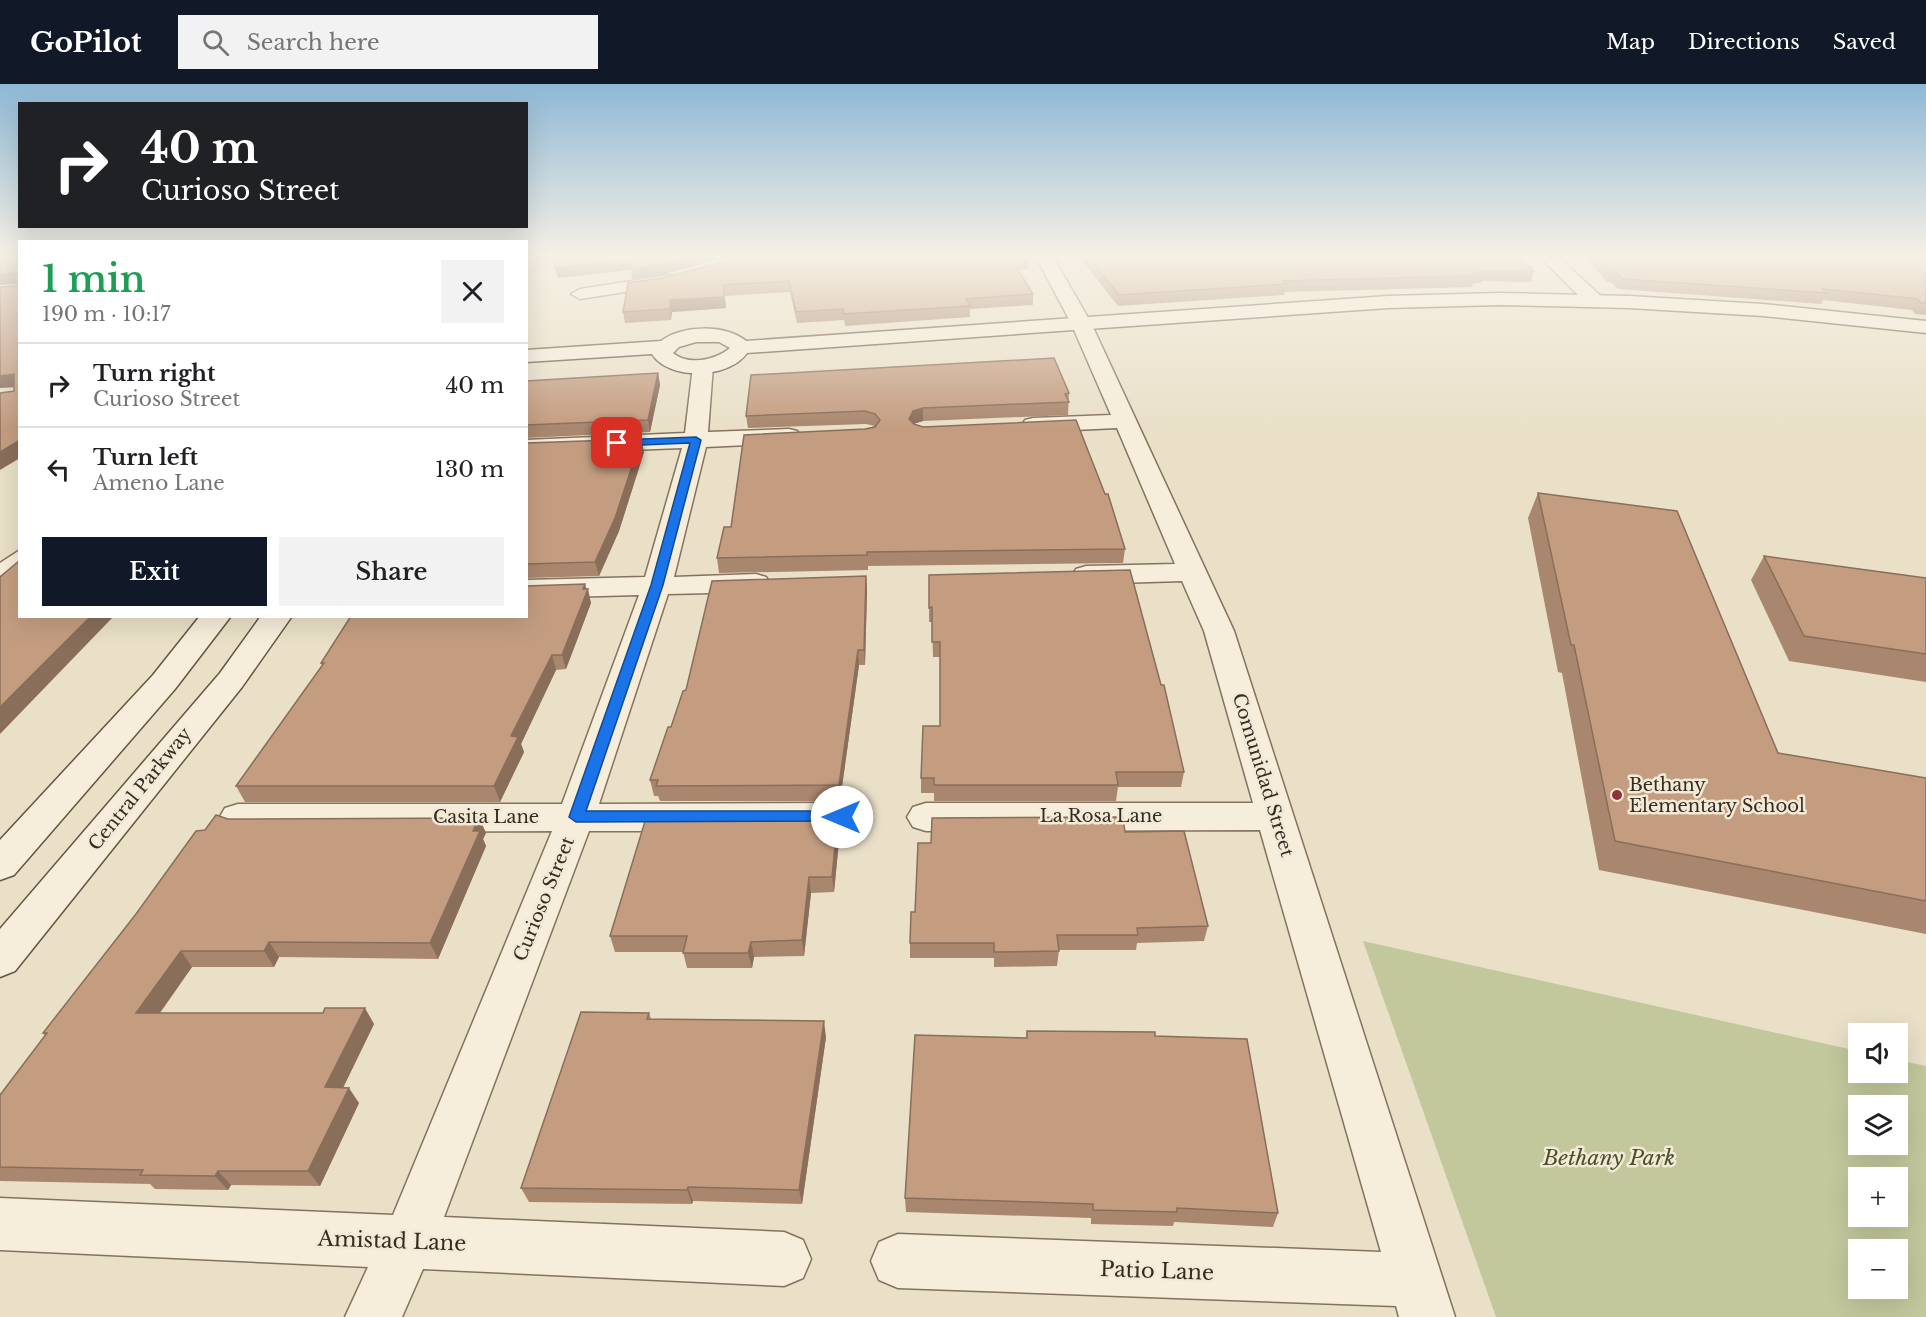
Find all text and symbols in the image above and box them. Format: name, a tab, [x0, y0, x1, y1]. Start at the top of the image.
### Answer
search box	[178, 15, 598, 69]
text: GoPilot	[30, 25, 142, 60]
icon: search	[199, 26, 232, 59]
text: Search here	[247, 29, 380, 56]
text: Map	[1606, 29, 1655, 55]
text: Directions	[1688, 29, 1800, 55]
text: Saved	[1833, 29, 1896, 55]
text: 40 m	[141, 122, 258, 174]
icon: right	[42, 126, 120, 204]
text: Curioso Street	[141, 174, 339, 207]
text: 1 min	[42, 257, 146, 302]
button: close	[441, 260, 504, 323]
text: 190 m · 10:17	[42, 302, 170, 326]
text: Turn right	[93, 360, 215, 387]
icon: right	[42, 369, 75, 402]
text: 40 m	[446, 372, 504, 399]
text: Curioso Street	[93, 387, 240, 411]
pin	[591, 417, 642, 468]
icon: arrive	[600, 426, 633, 459]
text: Turn left	[93, 444, 198, 471]
icon: left	[42, 453, 75, 486]
text: 130 m	[435, 456, 504, 483]
text: Ameno Lane	[93, 471, 225, 495]
button: Exit	[42, 537, 267, 606]
button: Share	[279, 537, 504, 606]
street label: Comunidad Street	[1228, 691, 1298, 860]
street label: Central Parkway	[84, 723, 197, 855]
place label: Bethany Elementary School	[1629, 774, 1805, 817]
position arrow	[810, 785, 874, 849]
marker: Bethany Elementary School	[1610, 788, 1624, 802]
street label: La Rosa Lane	[1040, 805, 1162, 827]
street label: Casita Lane	[433, 806, 539, 828]
street label: Curioso Street	[509, 833, 579, 964]
map controls	[1848, 1023, 1908, 1299]
button: sound	[1848, 1023, 1908, 1083]
button: layers	[1848, 1095, 1908, 1155]
park label: Bethany Park	[1542, 1145, 1675, 1171]
button: +	[1848, 1167, 1908, 1227]
street label: Amistad Lane	[316, 1225, 467, 1257]
button: −	[1848, 1239, 1908, 1299]
street label: Patio Lane	[1100, 1256, 1214, 1286]

